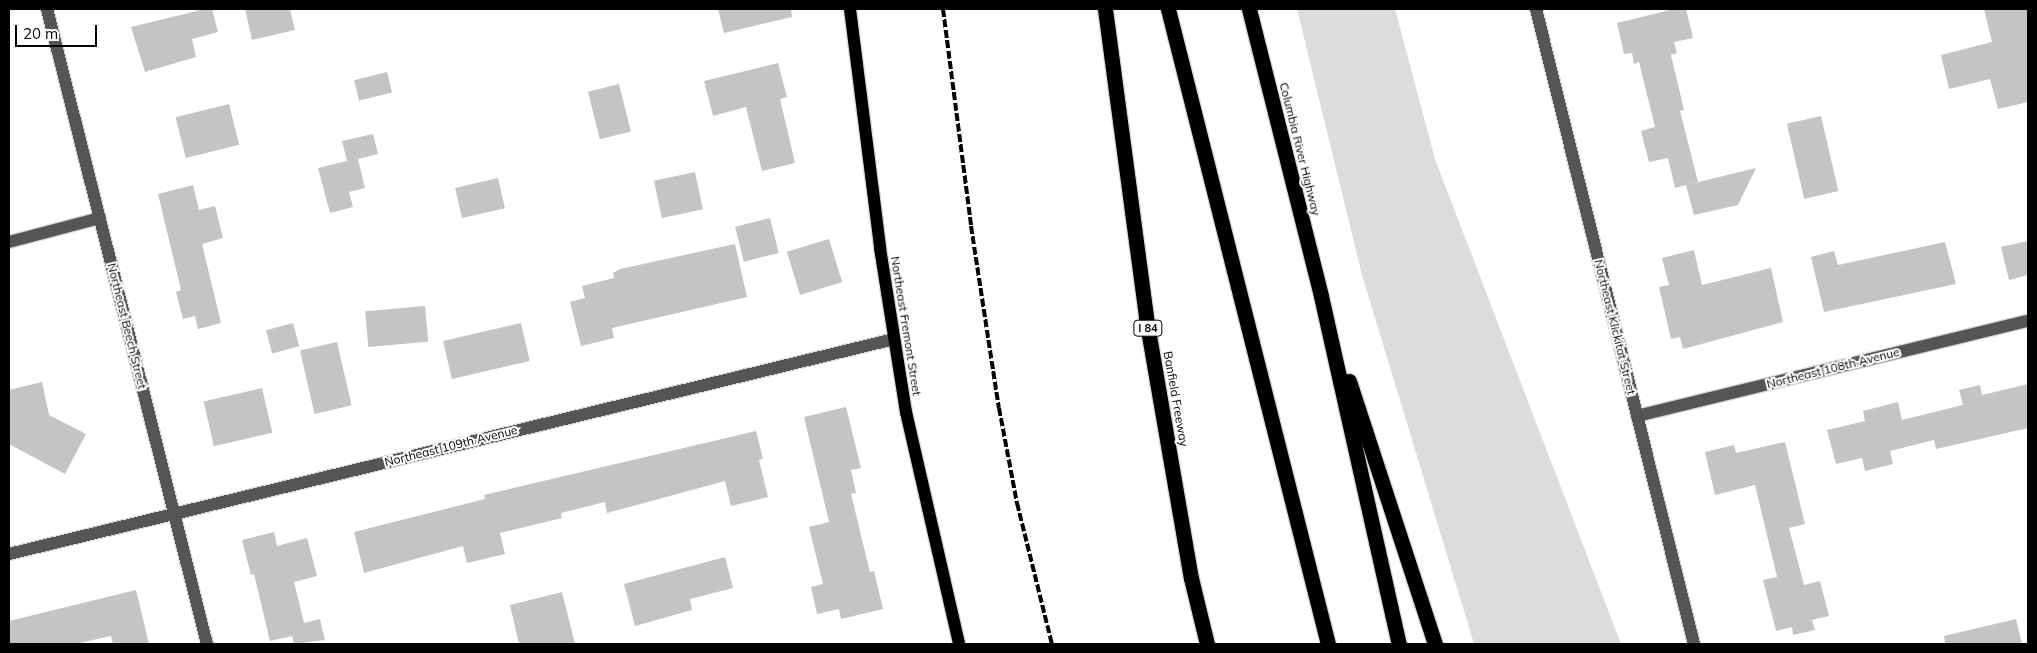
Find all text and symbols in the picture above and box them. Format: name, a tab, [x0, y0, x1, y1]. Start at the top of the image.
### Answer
scale bar	[18, 15, 100, 47]
text: 20 m	[23, 24, 58, 43]
street label: Columbia River Highway	[1276, 81, 1324, 217]
street label: Northeast Fremont Street	[888, 255, 924, 397]
street label: Northeast Klickitat Street	[1591, 258, 1639, 396]
street label: Northeast Beech Street	[104, 262, 150, 390]
road number: I 84	[1133, 319, 1163, 336]
street label: Northeast 108th Avenue	[1765, 345, 1901, 391]
street label: Banfield Freeway	[1161, 350, 1191, 448]
street label: Northeast 109th Avenue	[383, 423, 519, 469]

